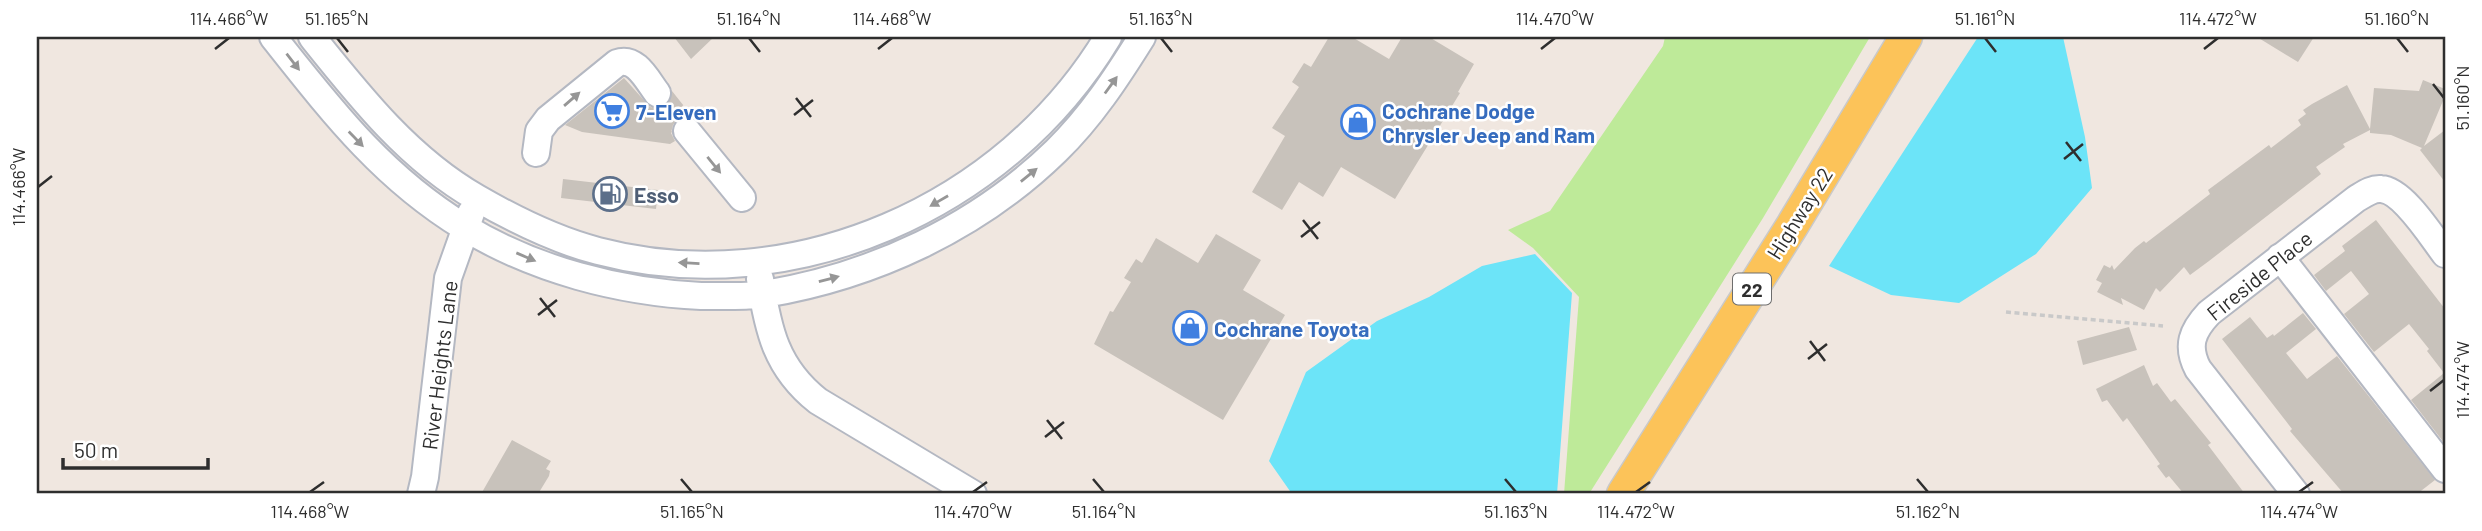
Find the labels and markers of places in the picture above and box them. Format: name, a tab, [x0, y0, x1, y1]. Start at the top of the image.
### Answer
supermarket icon: 7-Eleven	[593, 92, 631, 130]
place label: Cochrane Dodge Chrysler Jeep and Ram	[1382, 98, 1595, 147]
place label: 7-Eleven	[636, 99, 716, 124]
shop icon: Cochrane Dodge Chrysler Jeep and Ram	[1339, 103, 1377, 141]
fuel station icon: Esso	[591, 175, 629, 213]
place label: Esso	[634, 182, 679, 207]
shop icon: Cochrane Toyota	[1171, 309, 1209, 347]
place label: Cochrane Toyota	[1214, 316, 1369, 341]

